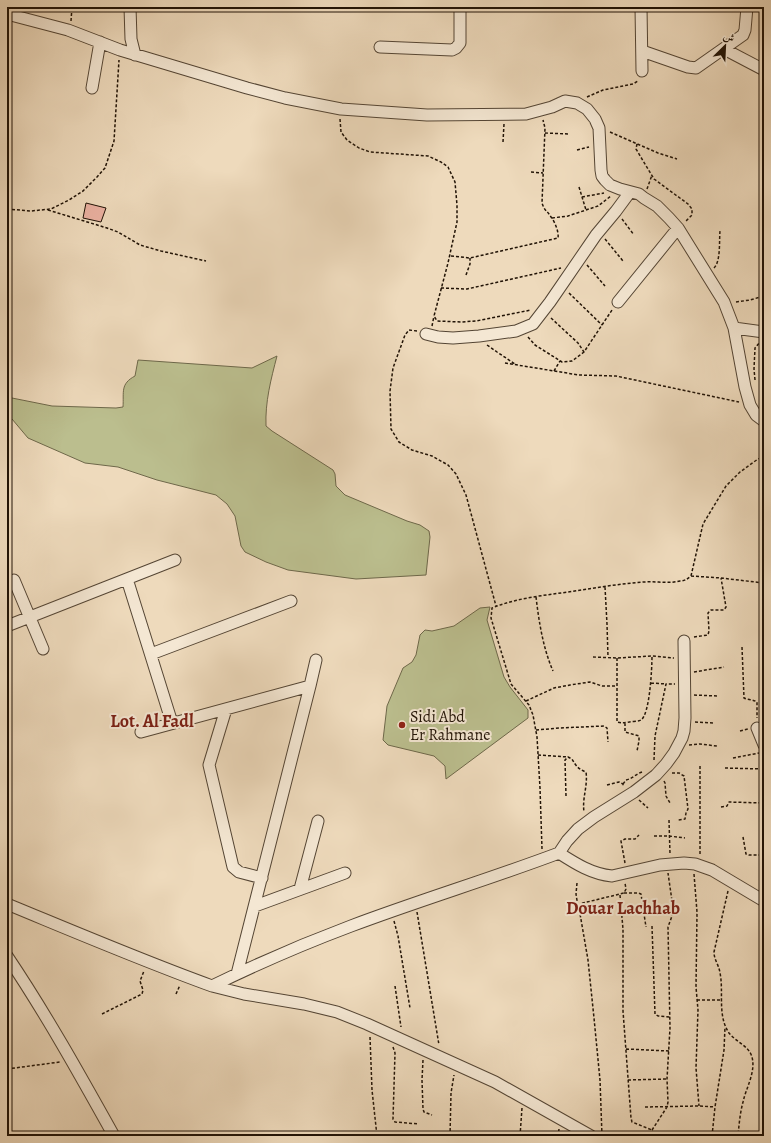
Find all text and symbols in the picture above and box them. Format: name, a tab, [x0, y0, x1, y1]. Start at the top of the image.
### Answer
north arrow	[705, 26, 745, 66]
text: ش	[721, 28, 737, 46]
place label: Sidi Abd Er Rahmane	[410, 706, 490, 746]
district label: Lot. Al Fadl	[110, 709, 194, 733]
marker: Sidi Abd Er Rahmane	[397, 720, 407, 730]
district label: Douar Lachhab	[566, 896, 680, 920]

